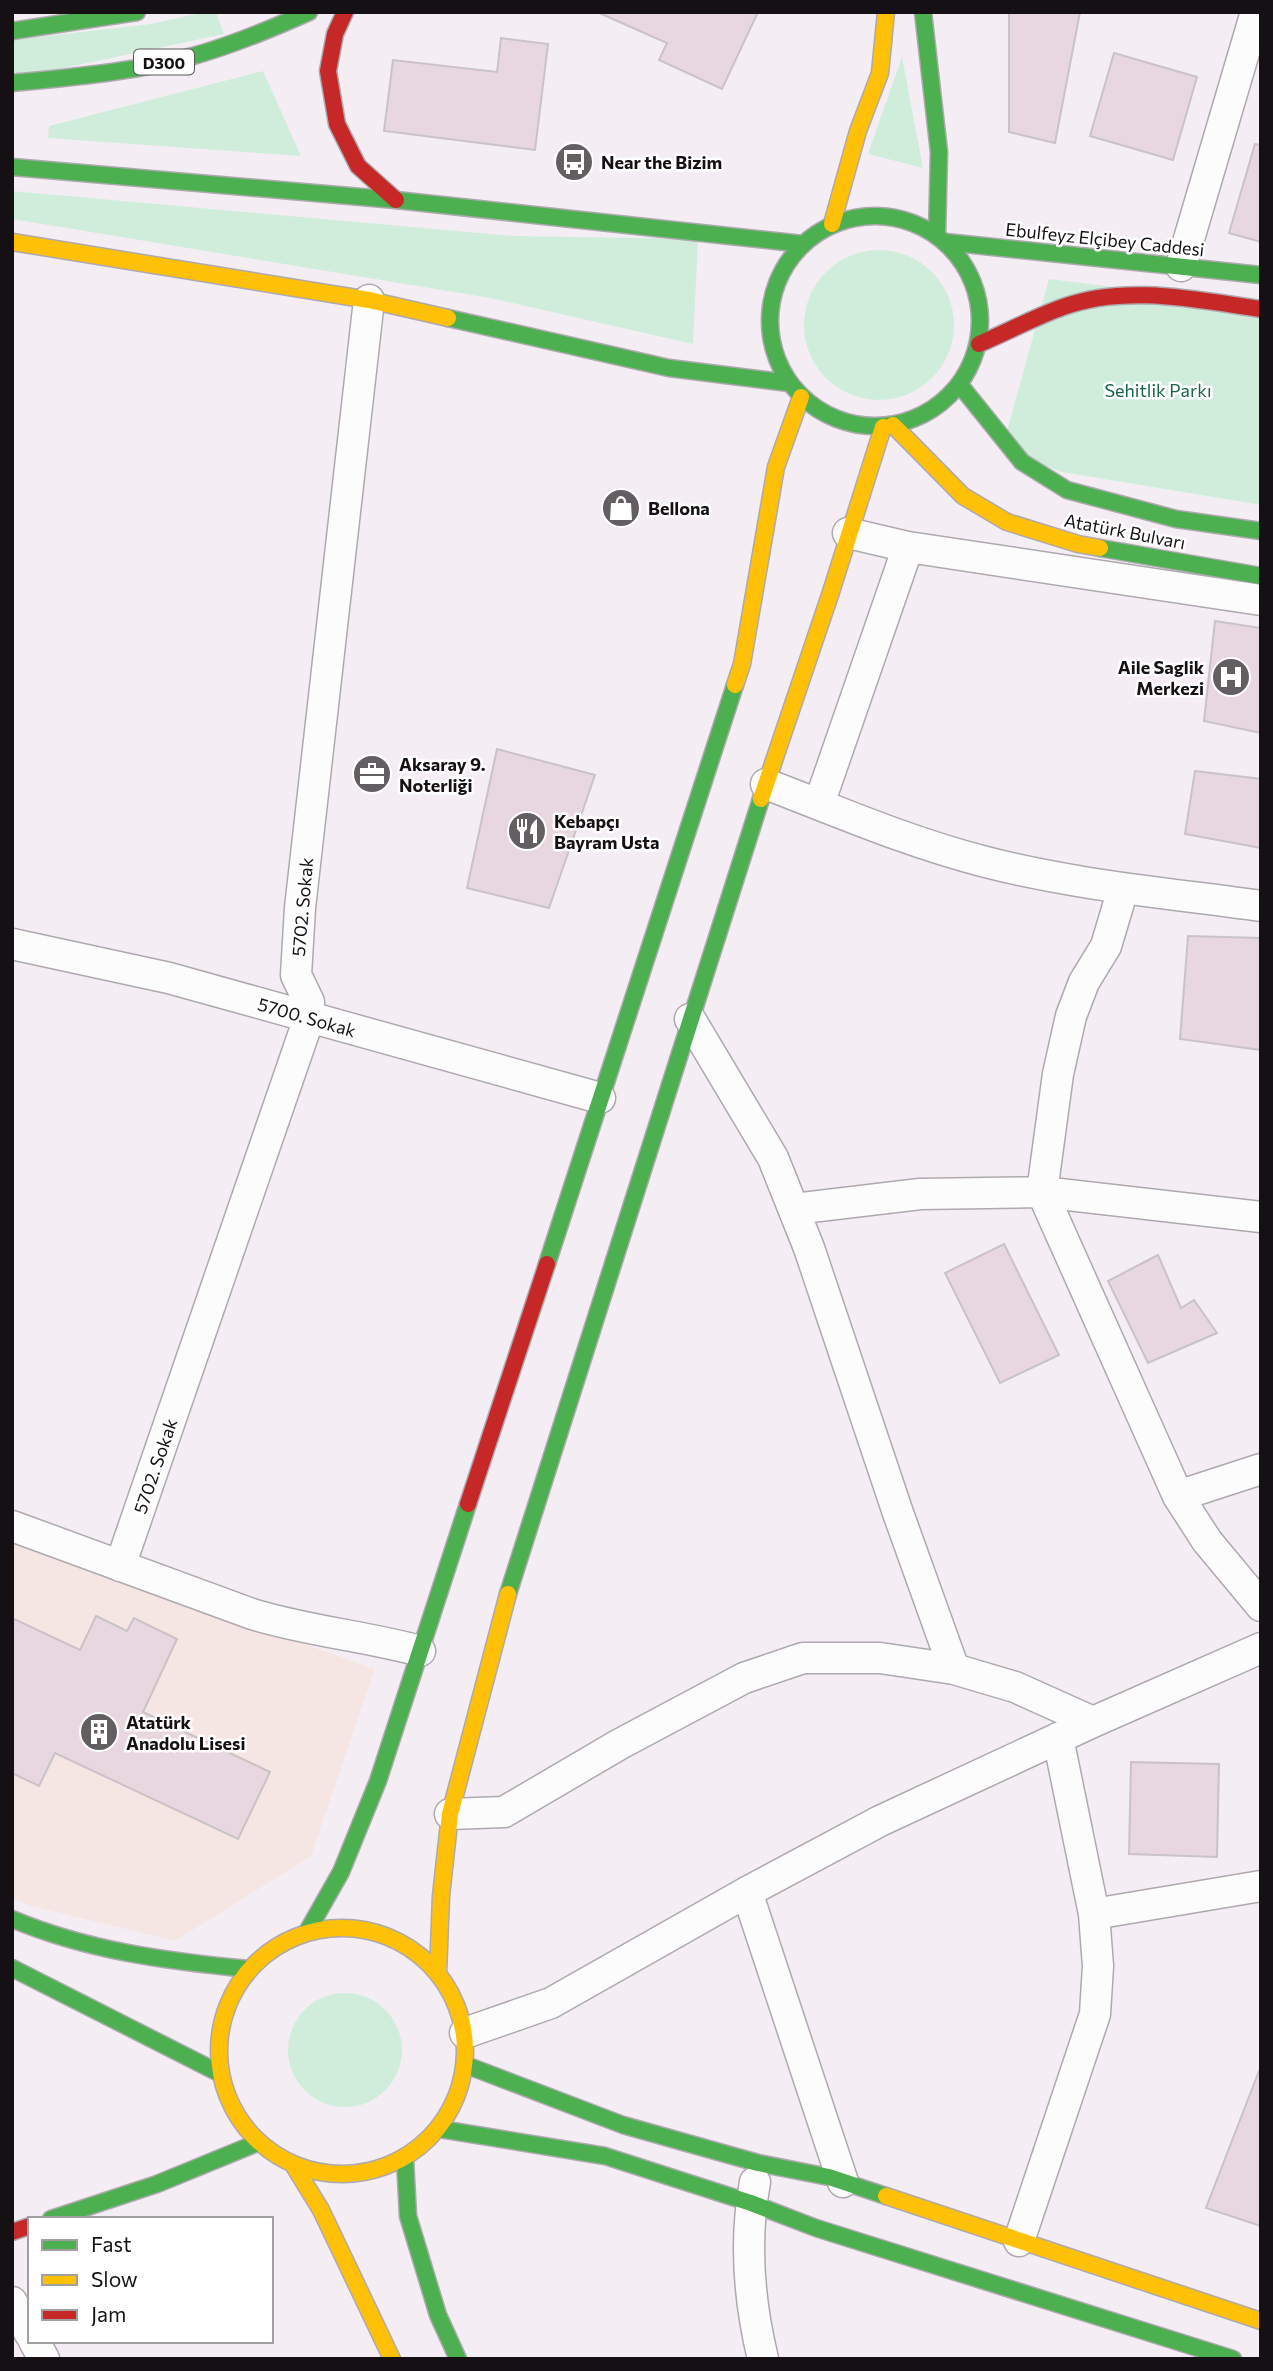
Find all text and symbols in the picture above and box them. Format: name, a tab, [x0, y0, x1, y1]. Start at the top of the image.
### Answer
road number: D300	[134, 50, 194, 74]
bus stop icon: Near the Bizim	[553, 141, 595, 183]
place label: Near the Bizim	[601, 151, 722, 173]
street label: Ebulfeyz Elçibey Caddesi	[1004, 218, 1206, 260]
park label: Sehitlik Parkı	[1104, 379, 1212, 401]
shop icon: Bellona	[600, 487, 642, 529]
place label: Bellona	[648, 497, 710, 519]
street label: Atatürk Bulvarı	[1063, 508, 1187, 554]
place label: Aile Saglik Merkezi	[1118, 656, 1205, 699]
hospital icon: Aile Saglik Merkezi	[1210, 656, 1252, 698]
office icon: Aksaray 9. Noterliği	[351, 753, 393, 795]
place label: Aksaray 9. Noterliği	[399, 753, 486, 796]
restaurant icon: Kebapçı Bayram Usta	[506, 810, 548, 852]
place label: Kebapçı Bayram Usta	[554, 810, 659, 853]
street label: 5702. Sokak	[287, 856, 317, 957]
street label: 5700. Sokak	[255, 993, 359, 1042]
street label: 5702. Sokak	[128, 1415, 182, 1517]
building icon: Atatürk Anadolu Lisesi	[78, 1711, 120, 1753]
place label: Atatürk Anadolu Lisesi	[126, 1711, 245, 1754]
legend	[28, 2217, 273, 2343]
text: Fast	[91, 2231, 132, 2256]
text: Slow	[91, 2266, 138, 2291]
text: Jam	[91, 2301, 126, 2326]

